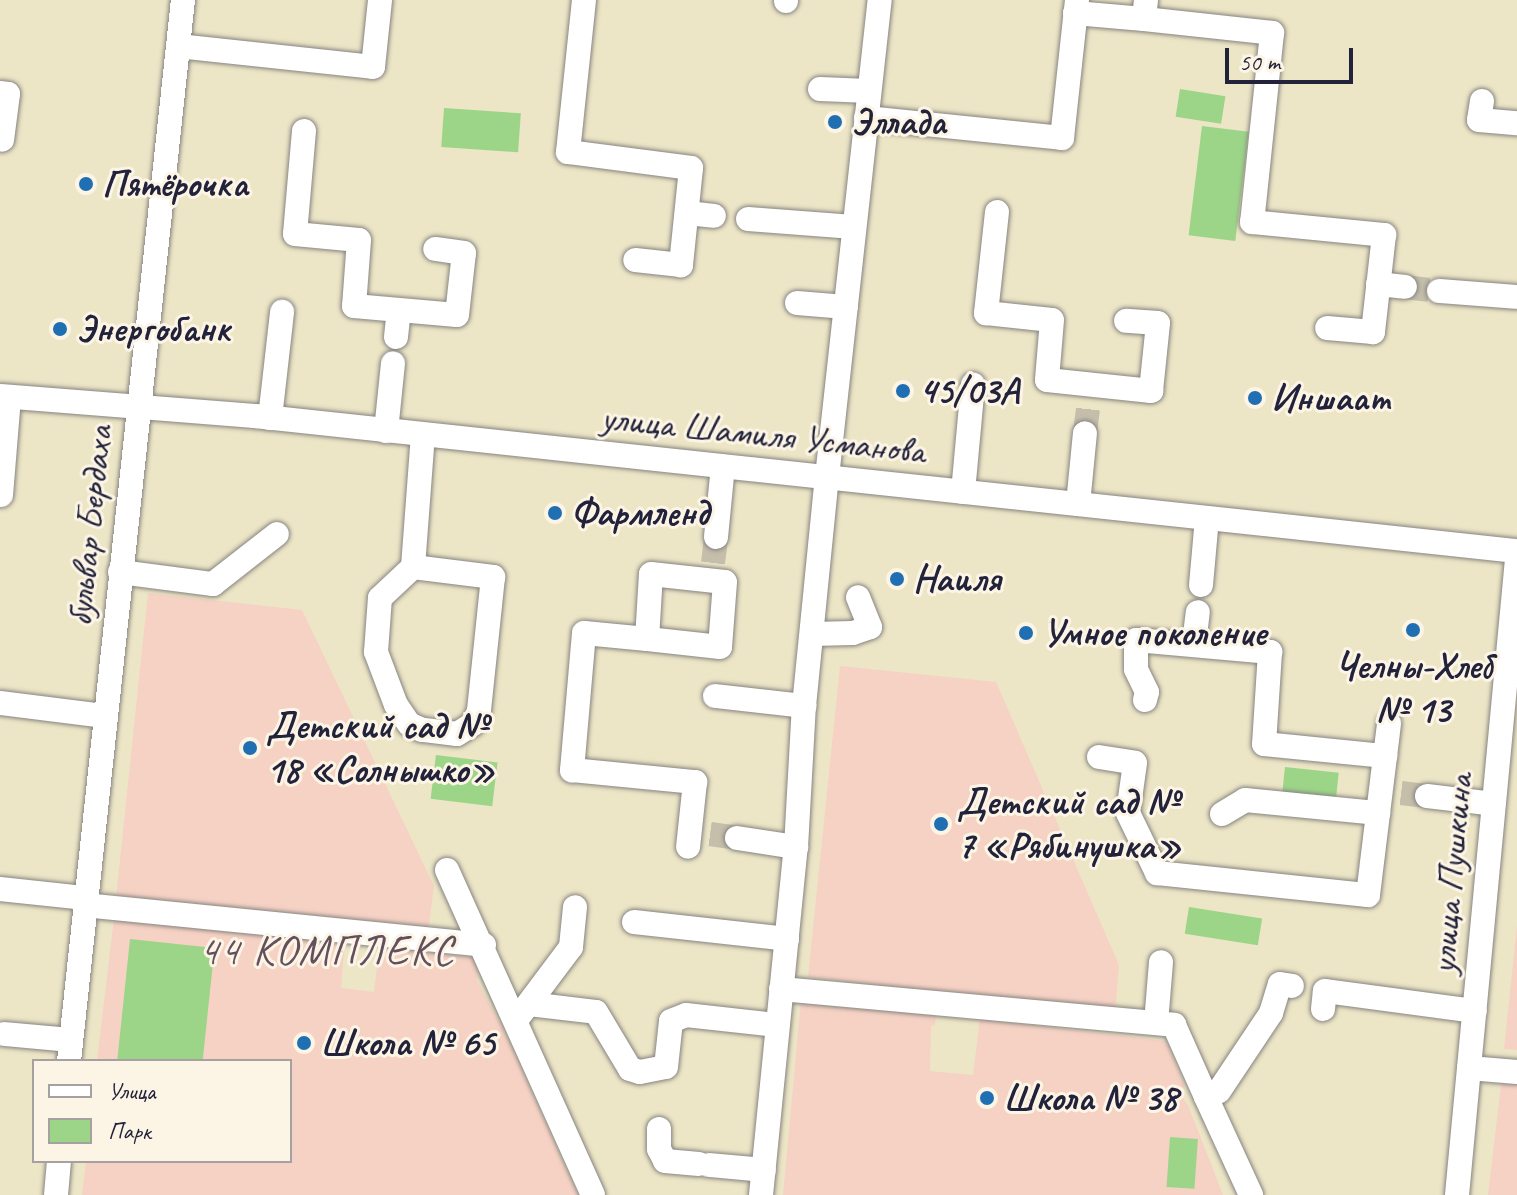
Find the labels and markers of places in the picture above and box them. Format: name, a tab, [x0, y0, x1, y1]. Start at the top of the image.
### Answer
place label: Эллада	[851, 99, 946, 145]
marker: Эллада	[826, 113, 844, 131]
place label: Пятёрочка	[102, 161, 248, 207]
marker: Пятёрочка	[77, 175, 95, 193]
place label: Энергобанк	[76, 306, 230, 352]
marker: Энергобанк	[51, 320, 69, 338]
place label: 45/03А	[919, 368, 1019, 414]
place label: Иншаат	[1271, 375, 1391, 421]
marker: 45/03А	[894, 382, 912, 400]
marker: Иншаат	[1246, 389, 1264, 407]
place label: Фармленд	[571, 490, 709, 536]
marker: Фармленд	[546, 504, 564, 522]
place label: Наиля	[913, 556, 1001, 602]
marker: Наиля	[888, 570, 906, 588]
place label: Умное поколение	[1042, 610, 1267, 656]
marker: Челны-Хлеб № 13	[1404, 621, 1422, 639]
marker: Умное поколение	[1017, 624, 1035, 642]
place label: Челны-Хлеб № 13	[1334, 643, 1492, 732]
place label: Детский сад № 18 «Солнышко»	[266, 703, 495, 792]
marker: Детский сад № 18 «Солнышко»	[241, 739, 259, 757]
place label: Детский сад № 7 «Рябинушка»	[957, 779, 1181, 868]
marker: Детский сад № 7 «Рябинушка»	[932, 815, 950, 833]
place label: Школа № 65	[320, 1020, 495, 1066]
marker: Школа № 65	[295, 1034, 313, 1052]
place label: Школа № 38	[1003, 1075, 1178, 1121]
marker: Школа № 38	[978, 1089, 996, 1107]

